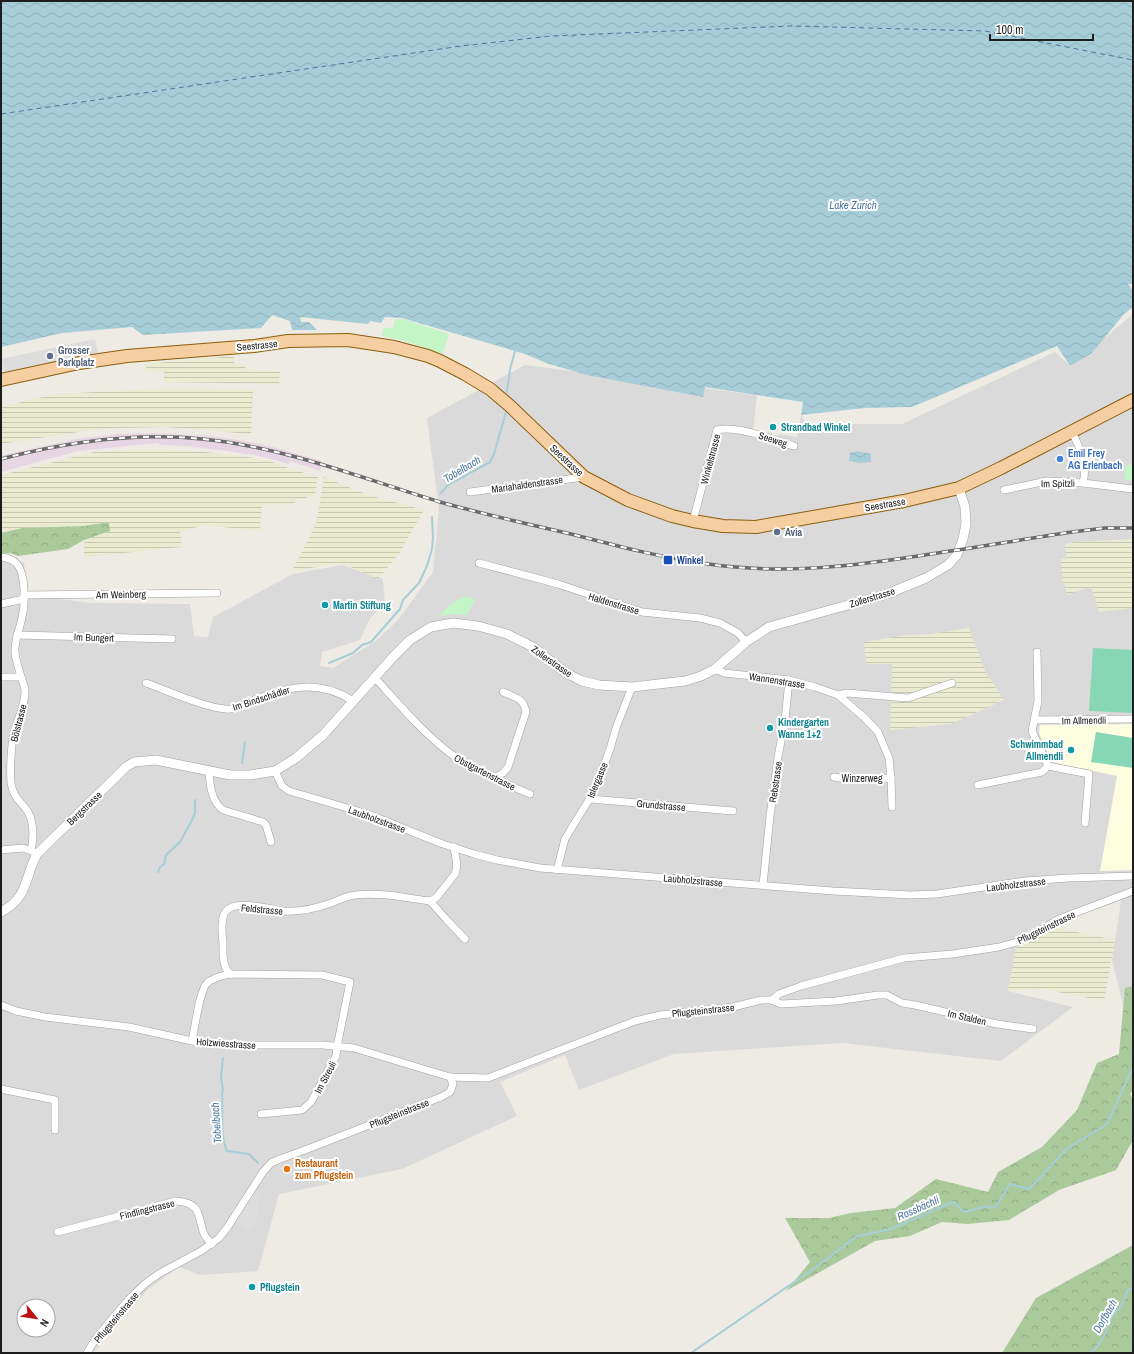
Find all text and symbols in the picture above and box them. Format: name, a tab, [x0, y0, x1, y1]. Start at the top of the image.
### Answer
scale bar	[990, 16, 1093, 42]
text: 100 m	[996, 22, 1023, 38]
water label: Lake Zurich	[829, 198, 877, 212]
street label: Seestrasse	[236, 337, 279, 354]
place label: Grosser Parkplatz	[58, 344, 94, 369]
marker: Grosser Parkplatz	[45, 351, 55, 361]
place label: Strandbad Winkel	[781, 421, 850, 434]
marker: Strandbad Winkel	[768, 422, 778, 432]
street label: Seeweg	[757, 429, 789, 450]
street label: Winkelstrasse	[698, 432, 724, 486]
street label: Seestrasse	[547, 442, 586, 479]
place label: Emil Frey AG Erlenbach	[1068, 447, 1122, 472]
water label: Tobelbach	[441, 452, 483, 486]
marker: Emil Frey AG Erlenbach	[1055, 454, 1065, 464]
street label: Mariahaldenstrasse	[491, 473, 564, 496]
street label: Im Spitzli	[1041, 477, 1075, 490]
street label: Seestrasse	[864, 494, 907, 514]
place label: Avia	[785, 526, 802, 539]
marker: Avia	[772, 527, 782, 537]
marker: Winkel	[662, 554, 674, 566]
place label: Winkel	[677, 554, 703, 567]
street label: Zollerstrasse	[848, 584, 897, 611]
street label: Am Weinberg	[95, 588, 147, 601]
street label: Haldenstrasse	[587, 590, 641, 617]
place label: Martin Stiftung	[333, 599, 391, 612]
marker: Martin Stiftung	[320, 600, 330, 610]
street label: Im Bungert	[74, 630, 115, 645]
street label: Zollerstrasse	[529, 643, 575, 680]
street label: Wannenstrasse	[748, 670, 806, 691]
street label: Im Bindschädler	[231, 683, 292, 714]
street label: Bölstrasse	[8, 703, 30, 743]
street label: Im Allmendli	[1062, 714, 1106, 727]
place label: Kindergarten Wanne 1+2	[778, 716, 829, 741]
marker: Kindergarten Wanne 1+2	[765, 723, 775, 733]
place label: Schwimmbad Allmendli	[1010, 738, 1063, 763]
marker: Schwimmbad Allmendli	[1066, 745, 1076, 755]
street label: Obstgartenstrasse	[452, 751, 518, 794]
street label: Islergasse	[584, 760, 611, 800]
street label: Rebstrasse	[766, 760, 785, 804]
street label: Winzerweg	[841, 772, 883, 785]
street label: Bergstrasse	[64, 788, 105, 828]
street label: Grundstrasse	[636, 797, 686, 814]
street label: Laubholzstrasse	[347, 803, 408, 836]
street label: Laubholzstrasse	[663, 871, 724, 890]
street label: Laubholzstrasse	[986, 874, 1047, 895]
street label: Feldstrasse	[240, 901, 284, 918]
street label: Pflugsteinstrasse	[1015, 908, 1078, 947]
street label: Pflugsteinstrasse	[671, 1001, 735, 1020]
street label: Im Stalden	[946, 1007, 987, 1028]
street label: Holzwiesstrasse	[196, 1035, 257, 1052]
street label: Im Streuli	[311, 1059, 339, 1096]
street label: Pflugsteinstrasse	[368, 1095, 431, 1131]
water label: Tobelbach	[208, 1102, 224, 1144]
place label: Restaurant zum Pflugstein	[295, 1157, 353, 1182]
marker: Restaurant zum Pflugstein	[282, 1164, 292, 1174]
water label: Rossbächli	[895, 1192, 942, 1223]
street label: Findlingstrasse	[118, 1196, 176, 1223]
place label: Pflugstein	[260, 1281, 300, 1294]
marker: Pflugstein	[247, 1282, 257, 1292]
street label: Pflugsteinstrasse	[91, 1289, 142, 1346]
water label: Dorfbach	[1090, 1297, 1120, 1335]
north arrow	[16, 1298, 56, 1338]
text: N	[37, 1317, 52, 1329]

